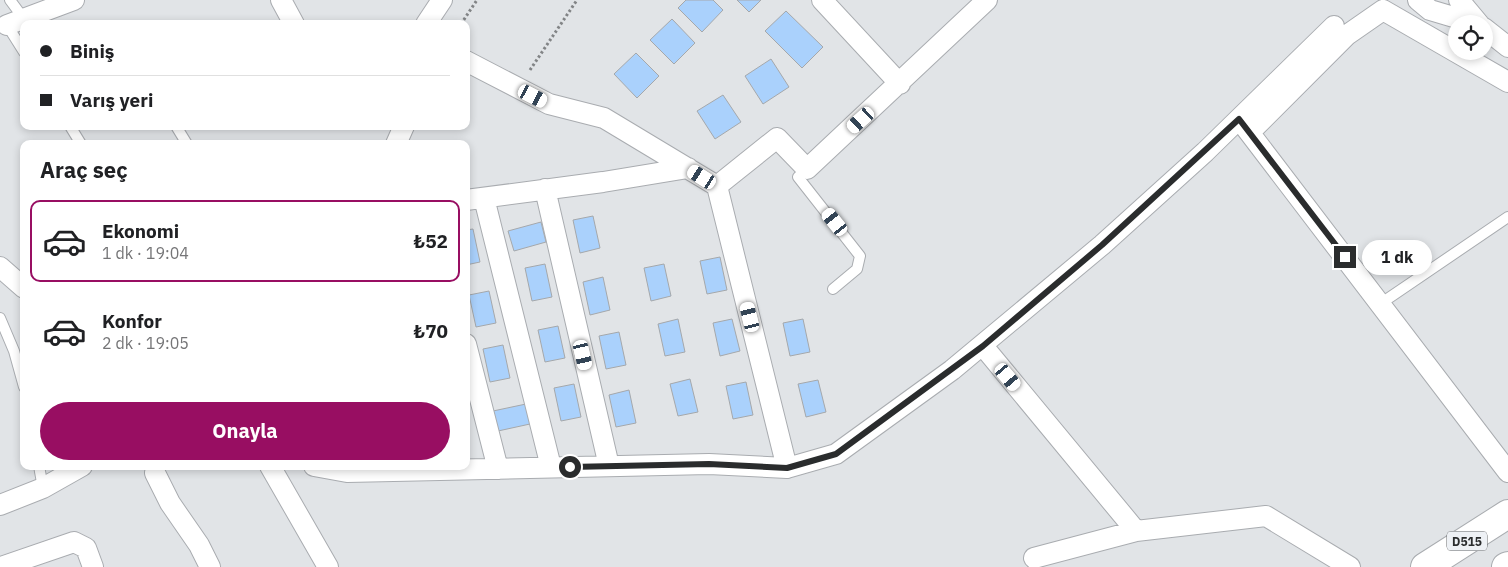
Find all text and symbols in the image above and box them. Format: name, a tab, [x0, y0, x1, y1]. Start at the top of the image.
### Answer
map controls	[1448, 15, 1493, 60]
button: locate	[1448, 15, 1493, 60]
text: Biniş	[70, 39, 114, 63]
car	[516, 83, 549, 109]
text: Varış yeri	[70, 88, 153, 112]
car	[844, 104, 877, 136]
text: Araç seç	[40, 155, 128, 184]
car	[685, 163, 718, 191]
car	[819, 206, 850, 238]
icon: car	[42, 219, 87, 264]
text: Ekonomi	[102, 219, 179, 243]
text: ₺52	[414, 229, 448, 253]
callout: 1 dk	[1362, 240, 1432, 274]
text: 1 dk · 19:04	[102, 243, 189, 263]
route end	[1334, 246, 1356, 268]
text: 1 dk	[1381, 247, 1413, 267]
car	[739, 301, 760, 333]
icon: car	[42, 309, 87, 354]
text: Konfor	[102, 309, 162, 333]
text: ₺70	[414, 319, 448, 343]
text: 2 dk · 19:05	[102, 333, 189, 353]
car	[572, 339, 593, 371]
car	[992, 361, 1023, 393]
button: Onayla	[40, 402, 450, 460]
route start	[559, 456, 581, 478]
road number: D515	[1447, 532, 1487, 550]

